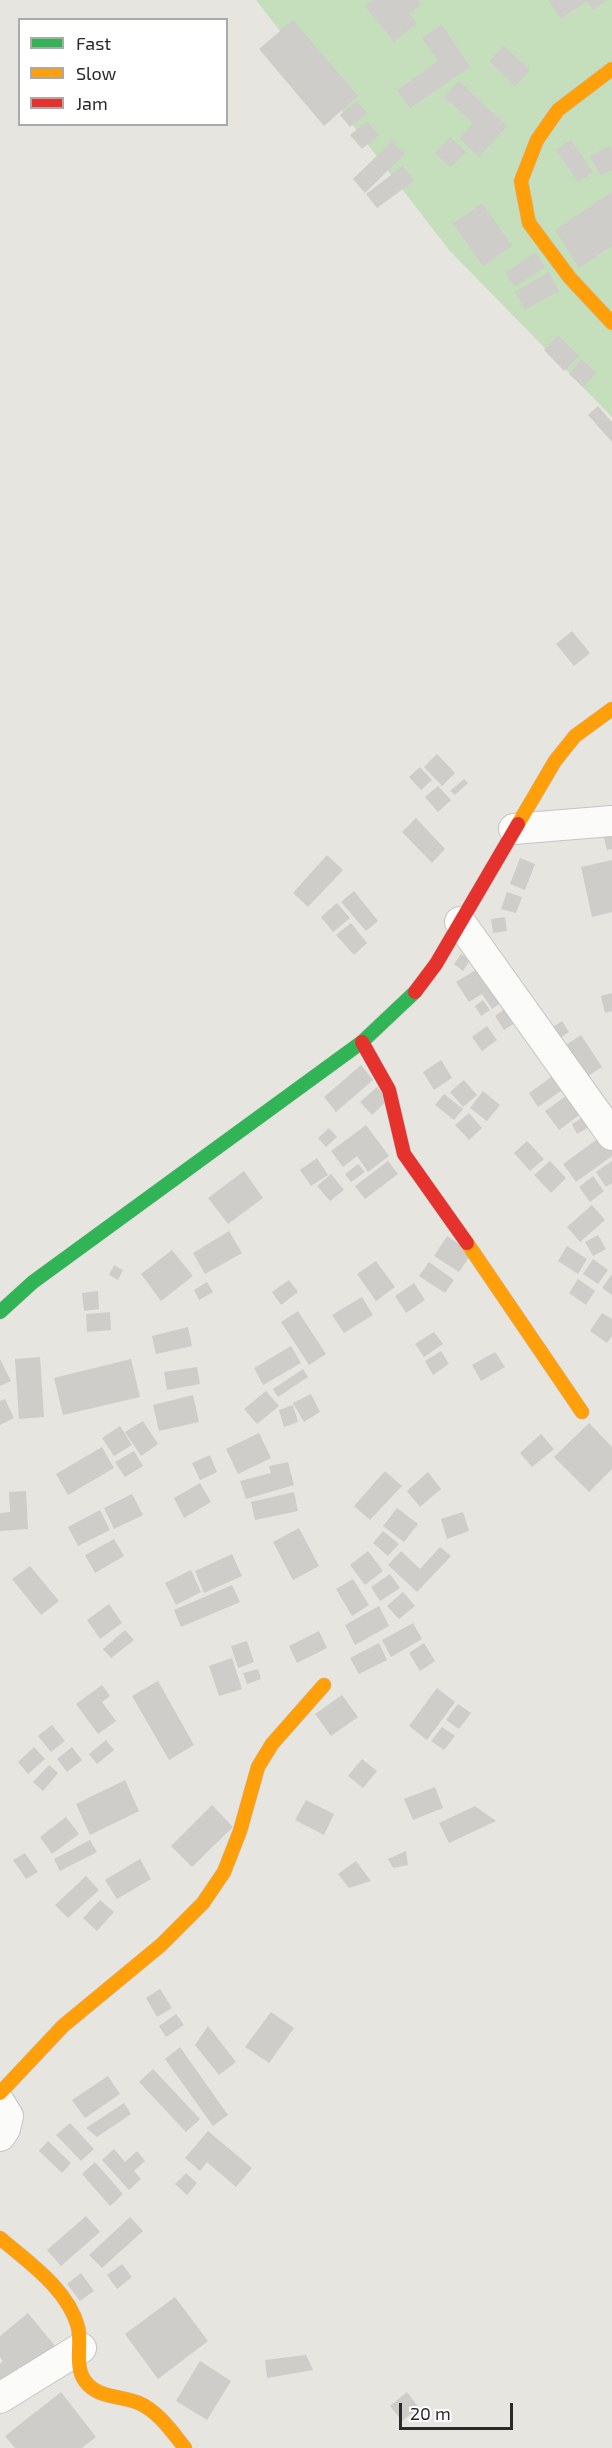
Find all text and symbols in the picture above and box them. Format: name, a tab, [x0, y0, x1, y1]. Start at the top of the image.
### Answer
legend	[18, 18, 228, 126]
text: Fast	[76, 32, 111, 54]
text: Slow	[76, 62, 116, 84]
text: Jam	[76, 92, 108, 114]
scale bar	[402, 2391, 516, 2429]
text: 20 m	[410, 2402, 451, 2424]

